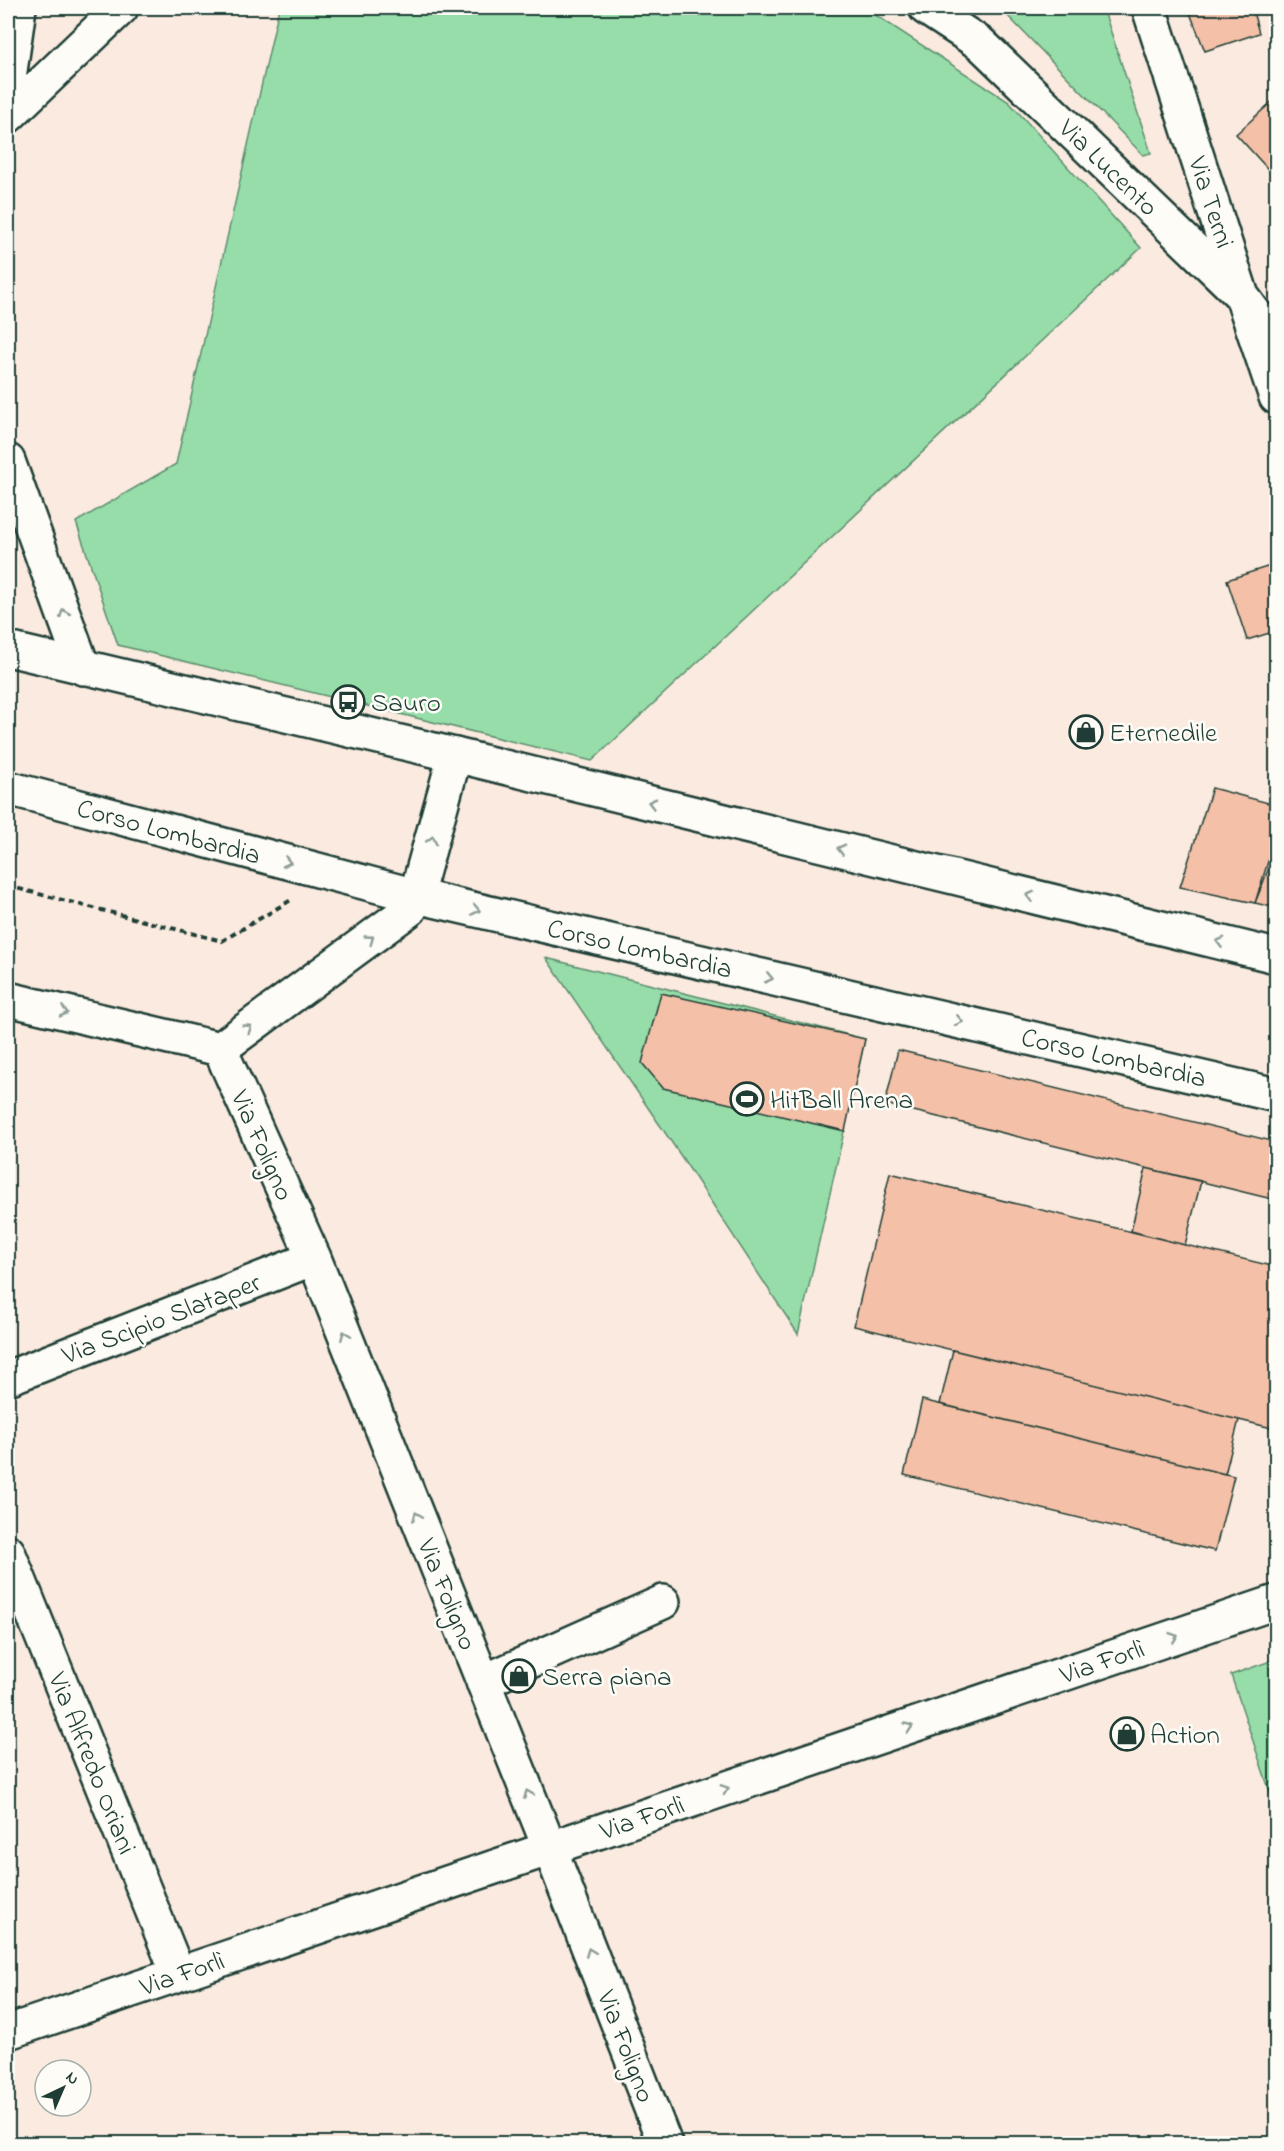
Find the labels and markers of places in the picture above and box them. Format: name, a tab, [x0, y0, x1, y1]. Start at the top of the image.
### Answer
bus stop icon: Sauro	[330, 684, 366, 720]
place label: Sauro	[371, 685, 441, 724]
shop icon: Eternedile	[1068, 714, 1104, 750]
place label: Eternedile	[1109, 715, 1218, 754]
sports icon: HitBall Arena	[729, 1081, 765, 1117]
place label: HitBall Arena	[770, 1082, 913, 1121]
shop icon: Serra piana	[501, 1658, 537, 1694]
place label: Serra piana	[542, 1659, 672, 1698]
shop icon: Action	[1109, 1716, 1145, 1752]
place label: Action	[1150, 1717, 1220, 1756]

